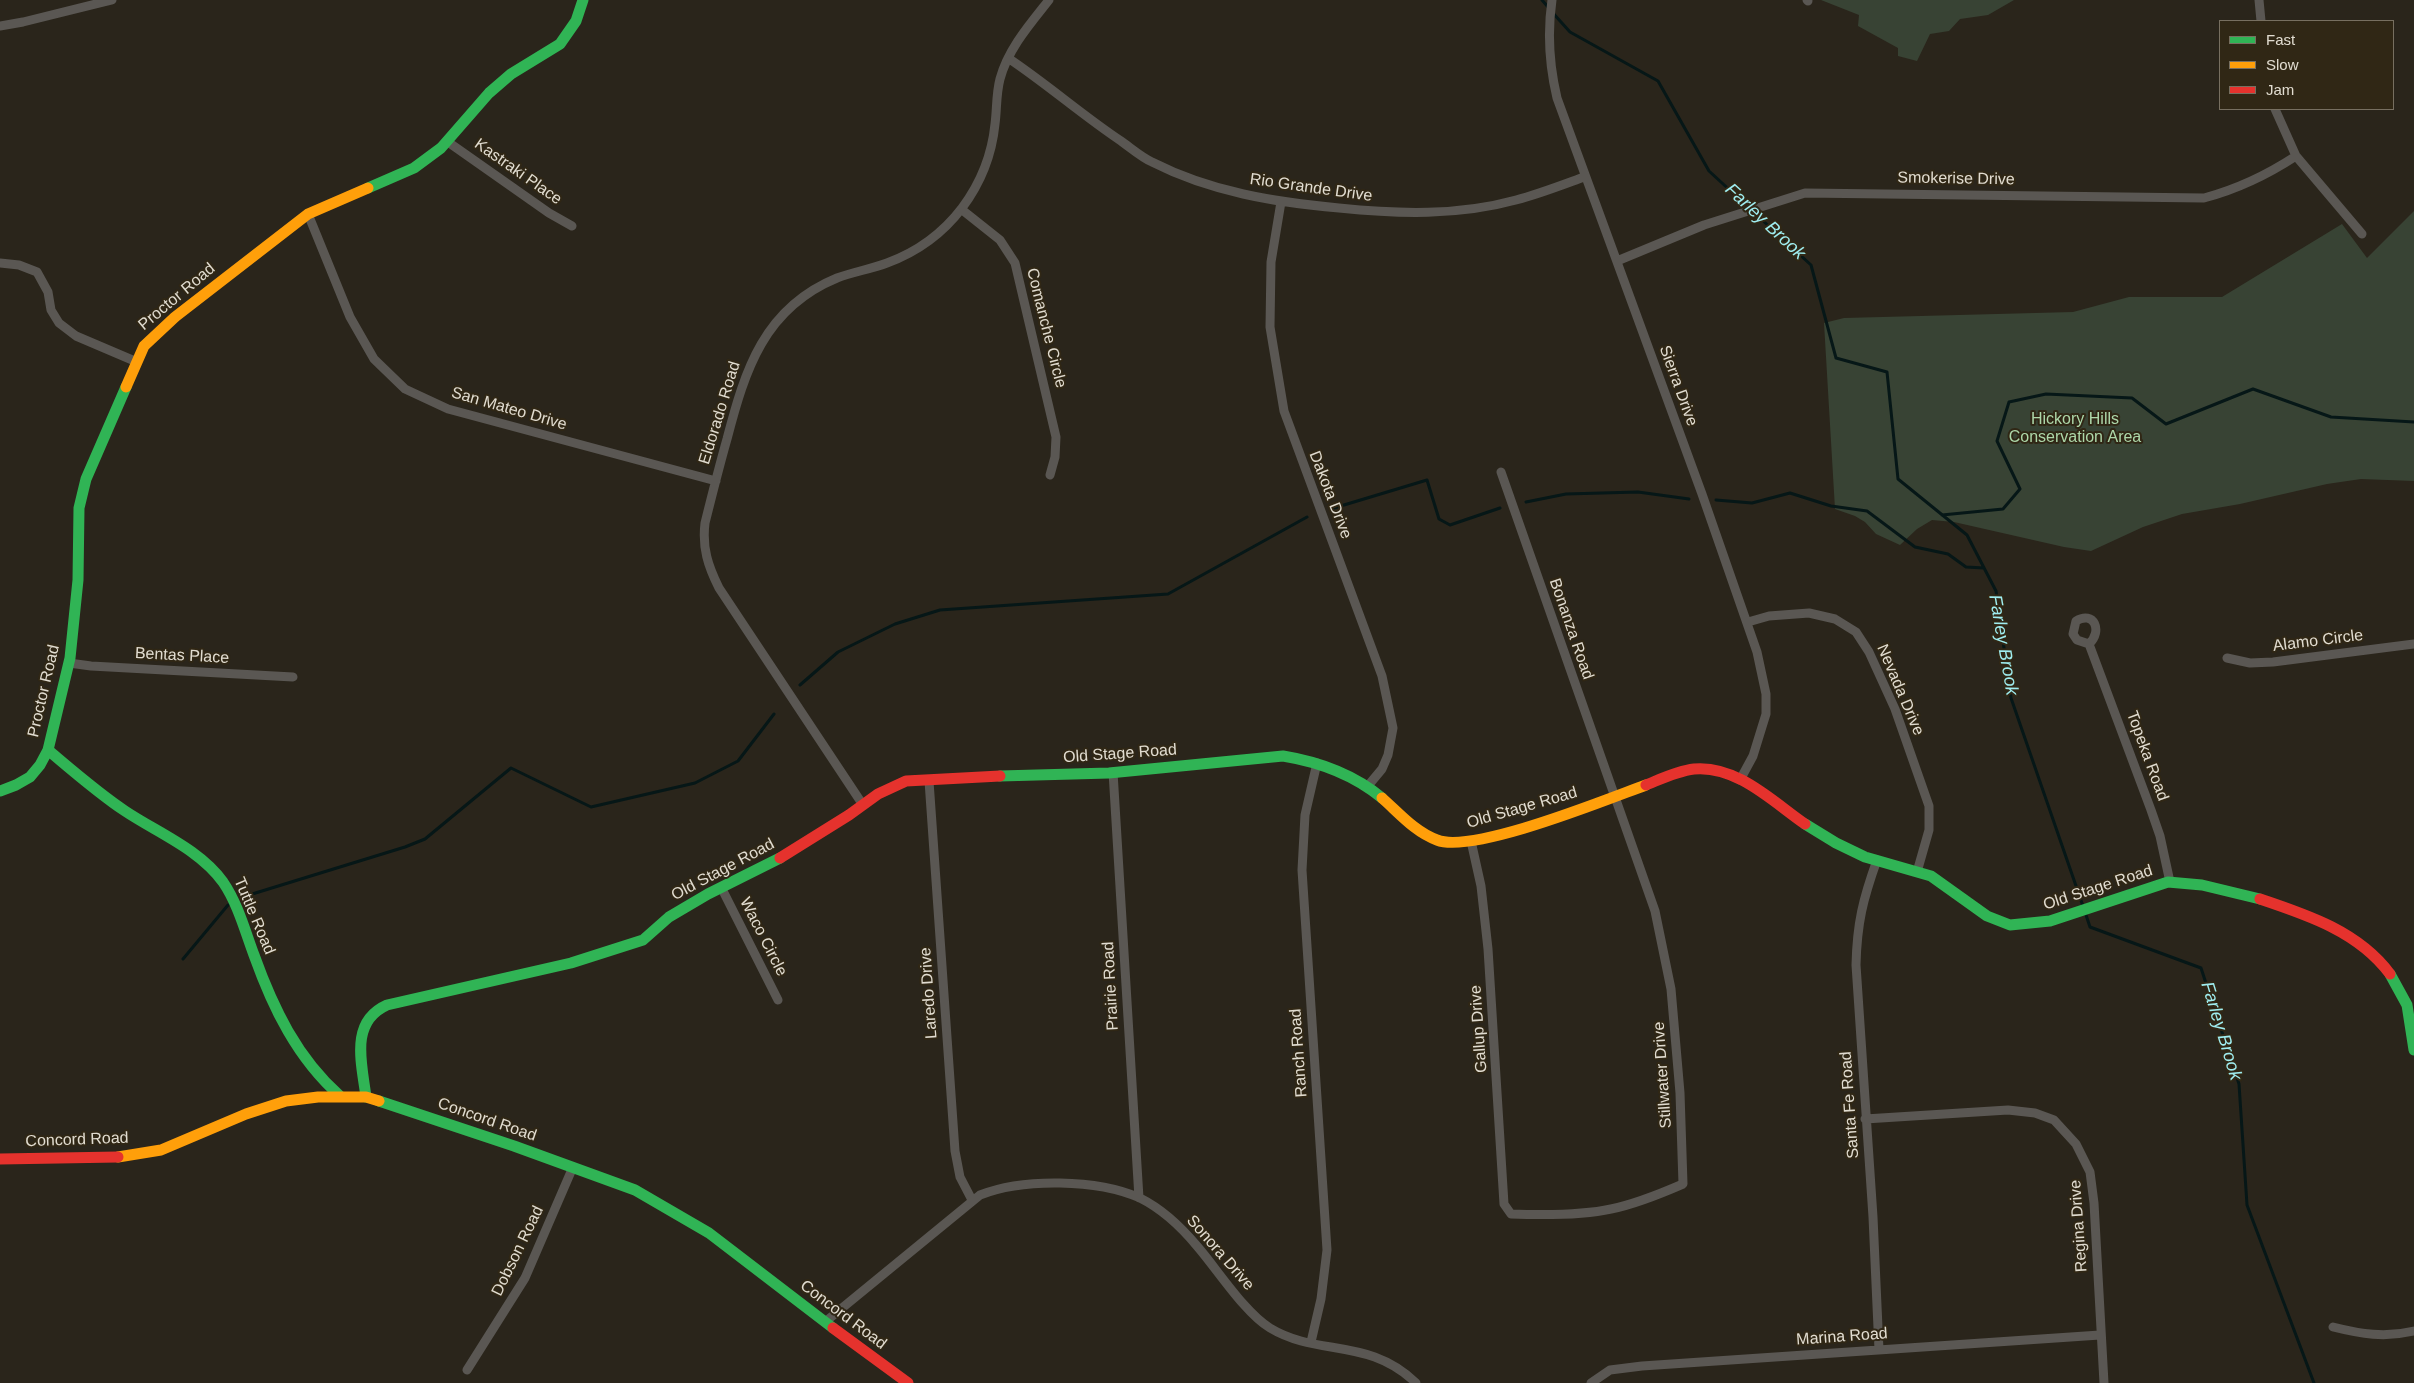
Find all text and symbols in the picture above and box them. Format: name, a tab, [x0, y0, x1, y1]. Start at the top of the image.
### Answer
legend	[2219, 20, 2394, 110]
text: Fast	[2266, 31, 2295, 48]
text: Slow	[2266, 56, 2299, 73]
text: Jam	[2266, 81, 2294, 98]
street label: Kastraki Place	[471, 135, 565, 209]
street label: Smokerise Drive	[1897, 168, 2015, 190]
street label: Rio Grande Drive	[1248, 170, 1374, 206]
water label: Farley Brook	[1720, 179, 1810, 265]
street label: Proctor Road	[135, 259, 219, 335]
street label: Comanche Circle	[1022, 266, 1070, 390]
street label: Sierra Drive	[1655, 343, 1701, 429]
street label: Eldorado Road	[695, 359, 745, 467]
street label: San Mateo Drive	[449, 383, 569, 435]
park label: Hickory Hills Conservation Area	[2009, 410, 2141, 448]
street label: Dakota Drive	[1304, 448, 1356, 542]
street label: Bonanza Road	[1545, 576, 1597, 682]
water label: Farley Brook	[1984, 593, 2022, 697]
street label: Alamo Circle	[2272, 626, 2364, 656]
street label: Nevada Drive	[1872, 642, 1928, 738]
street label: Proctor Road	[24, 643, 64, 739]
street label: Bentas Place	[134, 644, 230, 668]
street label: Topeka Road	[2122, 708, 2172, 804]
street label: Old Stage Road	[1063, 740, 1177, 768]
street label: Old Stage Road	[1465, 783, 1579, 833]
street label: Old Stage Road	[668, 835, 778, 905]
street label: Old Stage Road	[2041, 861, 2155, 915]
street label: Tuttle Road	[229, 874, 279, 958]
street label: Waco Circle	[735, 894, 791, 980]
street label: Prairie Road	[1099, 941, 1123, 1031]
street label: Laredo Drive	[916, 947, 942, 1039]
water label: Farley Brook	[2196, 979, 2246, 1083]
street label: Gallup Drive	[1466, 984, 1492, 1074]
street label: Ranch Road	[1286, 1008, 1312, 1098]
street label: Stillwater Drive	[1650, 1021, 1676, 1129]
street label: Santa Fe Road	[1837, 1051, 1863, 1159]
street label: Concord Road	[435, 1094, 539, 1146]
street label: Concord Road	[25, 1129, 129, 1151]
street label: Regina Drive	[2066, 1179, 2092, 1273]
street label: Dobson Road	[488, 1203, 548, 1299]
street label: Sonora Drive	[1182, 1211, 1258, 1295]
street label: Concord Road	[796, 1276, 890, 1354]
street label: Marina Road	[1796, 1324, 1888, 1350]

